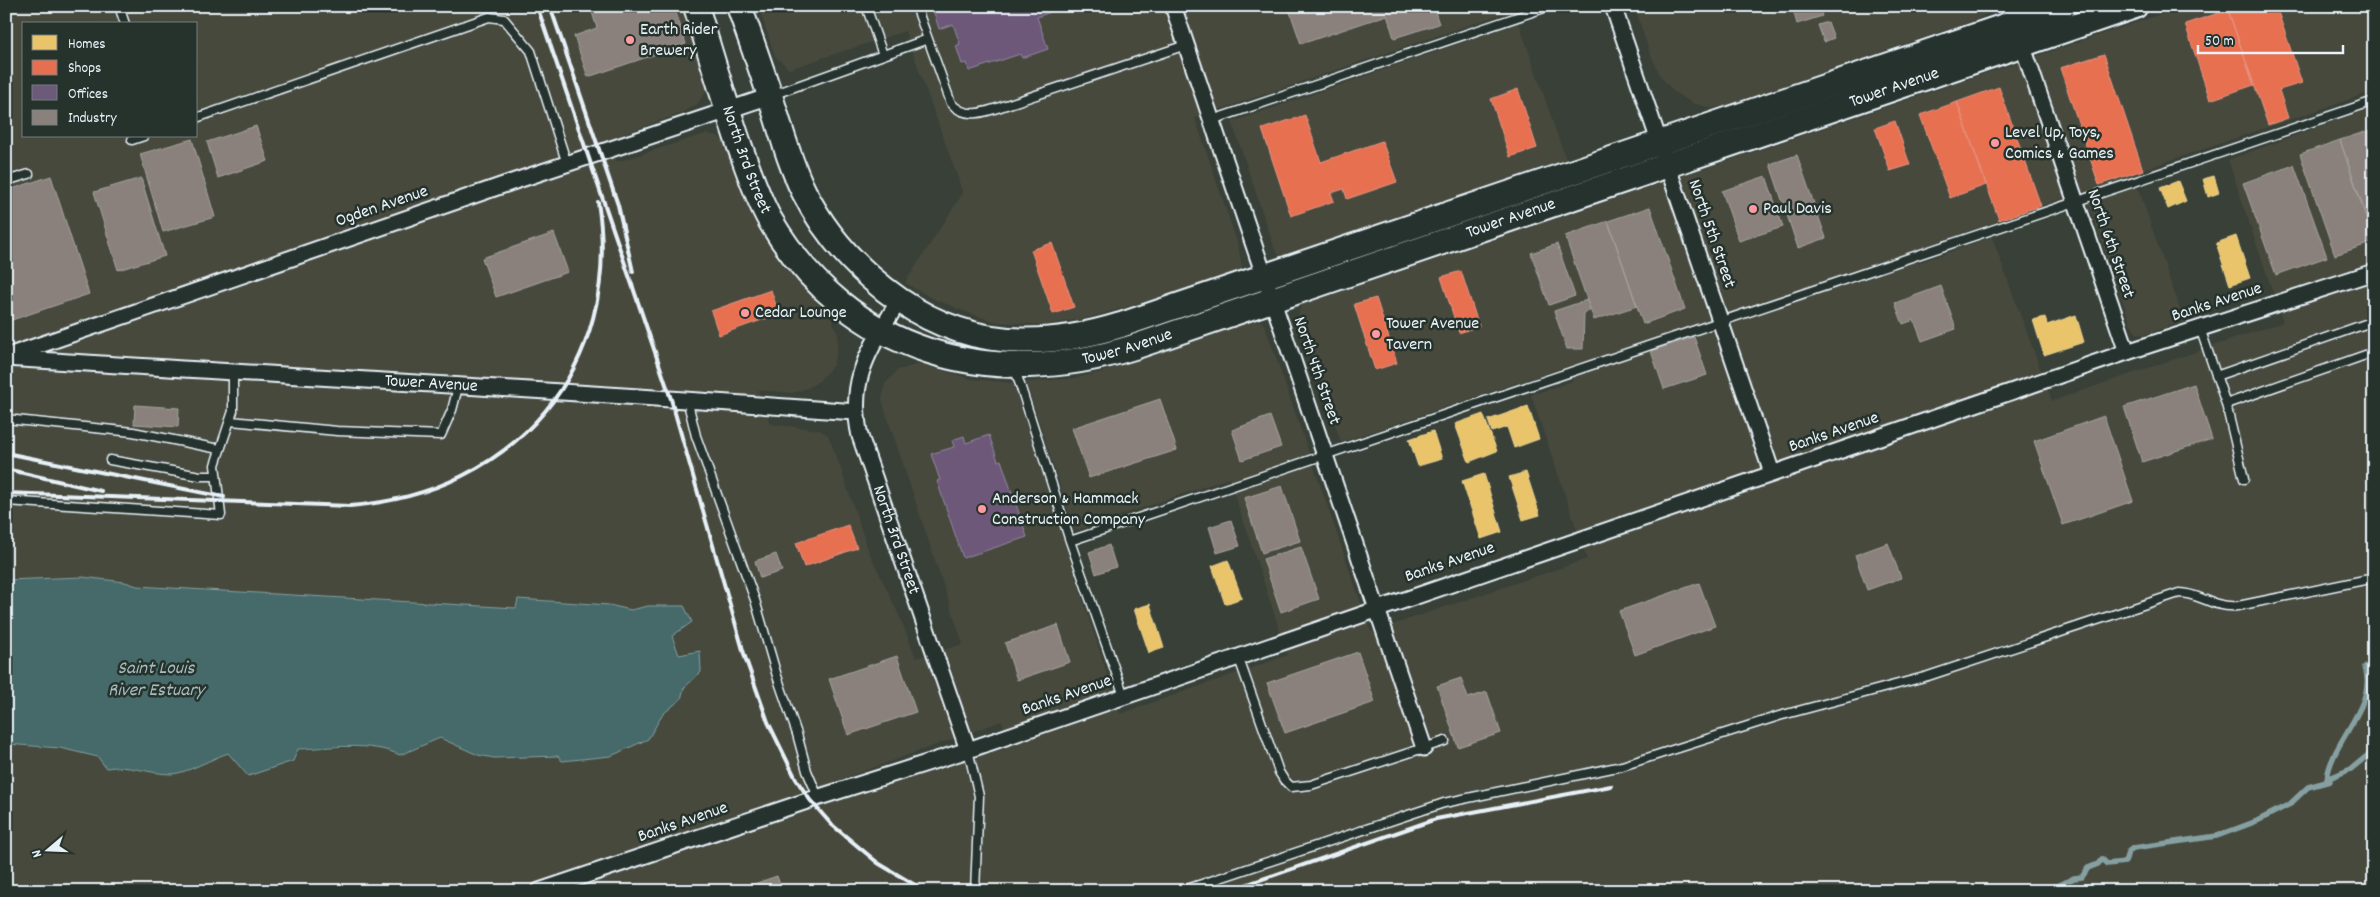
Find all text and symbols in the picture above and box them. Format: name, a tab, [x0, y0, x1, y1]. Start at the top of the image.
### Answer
place label: Earth Rider Brewery	[640, 18, 718, 64]
legend	[22, 22, 198, 138]
scale bar	[2198, 22, 2342, 54]
text: 50 m	[2205, 31, 2234, 53]
text: Homes	[68, 34, 106, 56]
marker: Earth Rider Brewery	[624, 34, 636, 46]
text: Shops	[68, 58, 101, 80]
street label: Tower Avenue	[1846, 61, 1943, 115]
text: Offices	[68, 84, 108, 106]
street label: North 3rd Street	[715, 103, 778, 219]
text: Industry	[68, 108, 117, 130]
place label: Level Up, Toys, Comics & Games	[2005, 121, 2114, 167]
marker: Level Up, Toys, Comics & Games	[1989, 137, 2001, 149]
street label: North 5th Street	[1681, 176, 1741, 292]
street label: Ogden Avenue	[332, 179, 432, 234]
street label: North 6th Street	[2080, 186, 2141, 302]
street label: Tower Avenue	[1463, 192, 1559, 245]
place label: Paul Davis	[1763, 197, 1832, 222]
marker: Paul Davis	[1747, 203, 1759, 215]
street label: Banks Avenue	[2169, 277, 2265, 329]
place label: Cedar Lounge	[755, 301, 847, 326]
marker: Cedar Lounge	[739, 307, 751, 319]
place label: Tower Avenue Tavern	[1386, 312, 1479, 358]
street label: North 4th Street	[1286, 314, 1346, 429]
street label: Tower Avenue	[1080, 322, 1176, 372]
marker: Tower Avenue Tavern	[1370, 328, 1382, 340]
street label: Tower Avenue	[384, 369, 479, 399]
street label: Banks Avenue	[1786, 406, 1882, 460]
street label: North 3rd Street	[865, 482, 926, 598]
place label: Anderson & Hammack Construction Company	[992, 487, 1146, 533]
marker: Anderson & Hammack Construction Company	[976, 503, 988, 515]
street label: Banks Avenue	[1402, 536, 1498, 590]
water label: Saint Louis River Estuary	[108, 656, 206, 705]
street label: Banks Avenue	[1019, 669, 1115, 723]
street label: Banks Avenue	[635, 796, 731, 850]
north arrow	[22, 824, 72, 874]
text: N	[27, 847, 48, 860]

